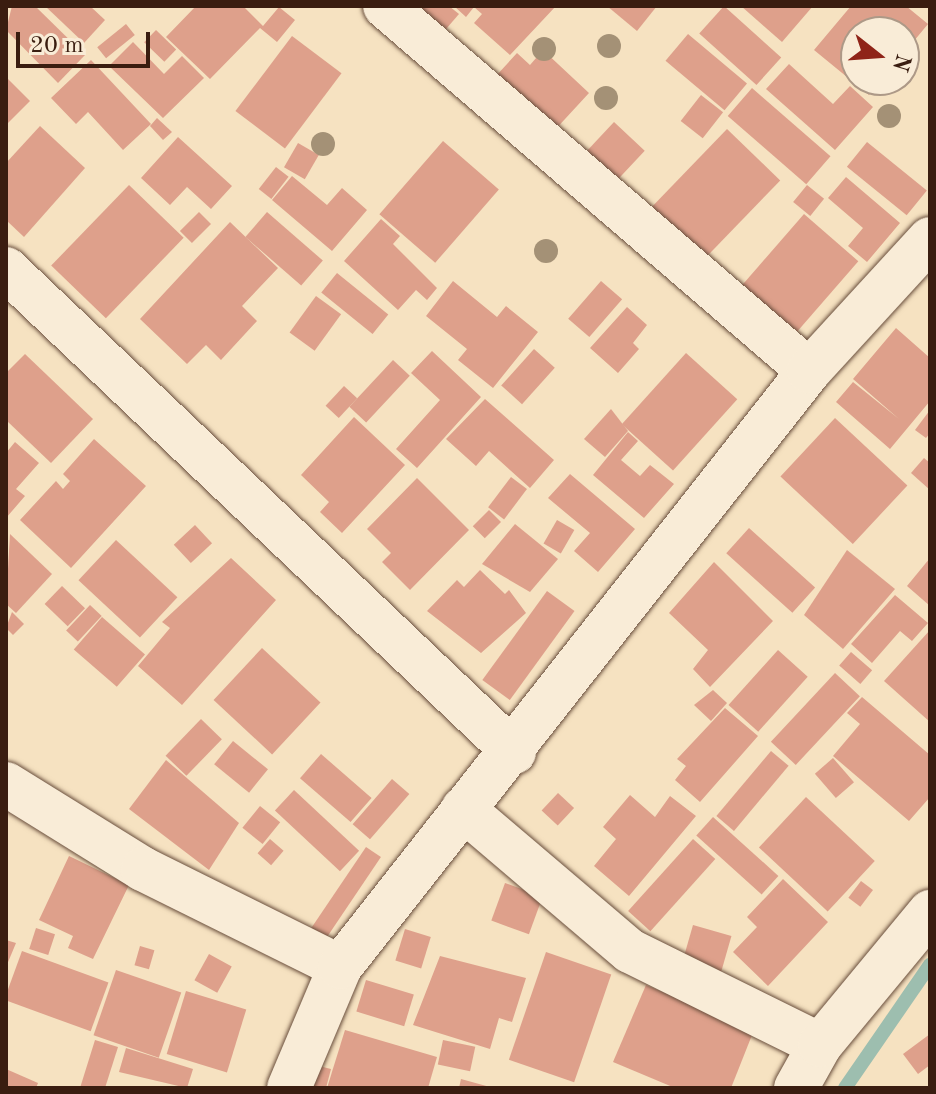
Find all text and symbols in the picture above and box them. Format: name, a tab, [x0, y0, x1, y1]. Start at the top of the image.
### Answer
scale bar	[20, 16, 154, 66]
north arrow	[840, 16, 920, 96]
text: 20 m	[30, 34, 84, 58]
text: N	[888, 51, 914, 74]

